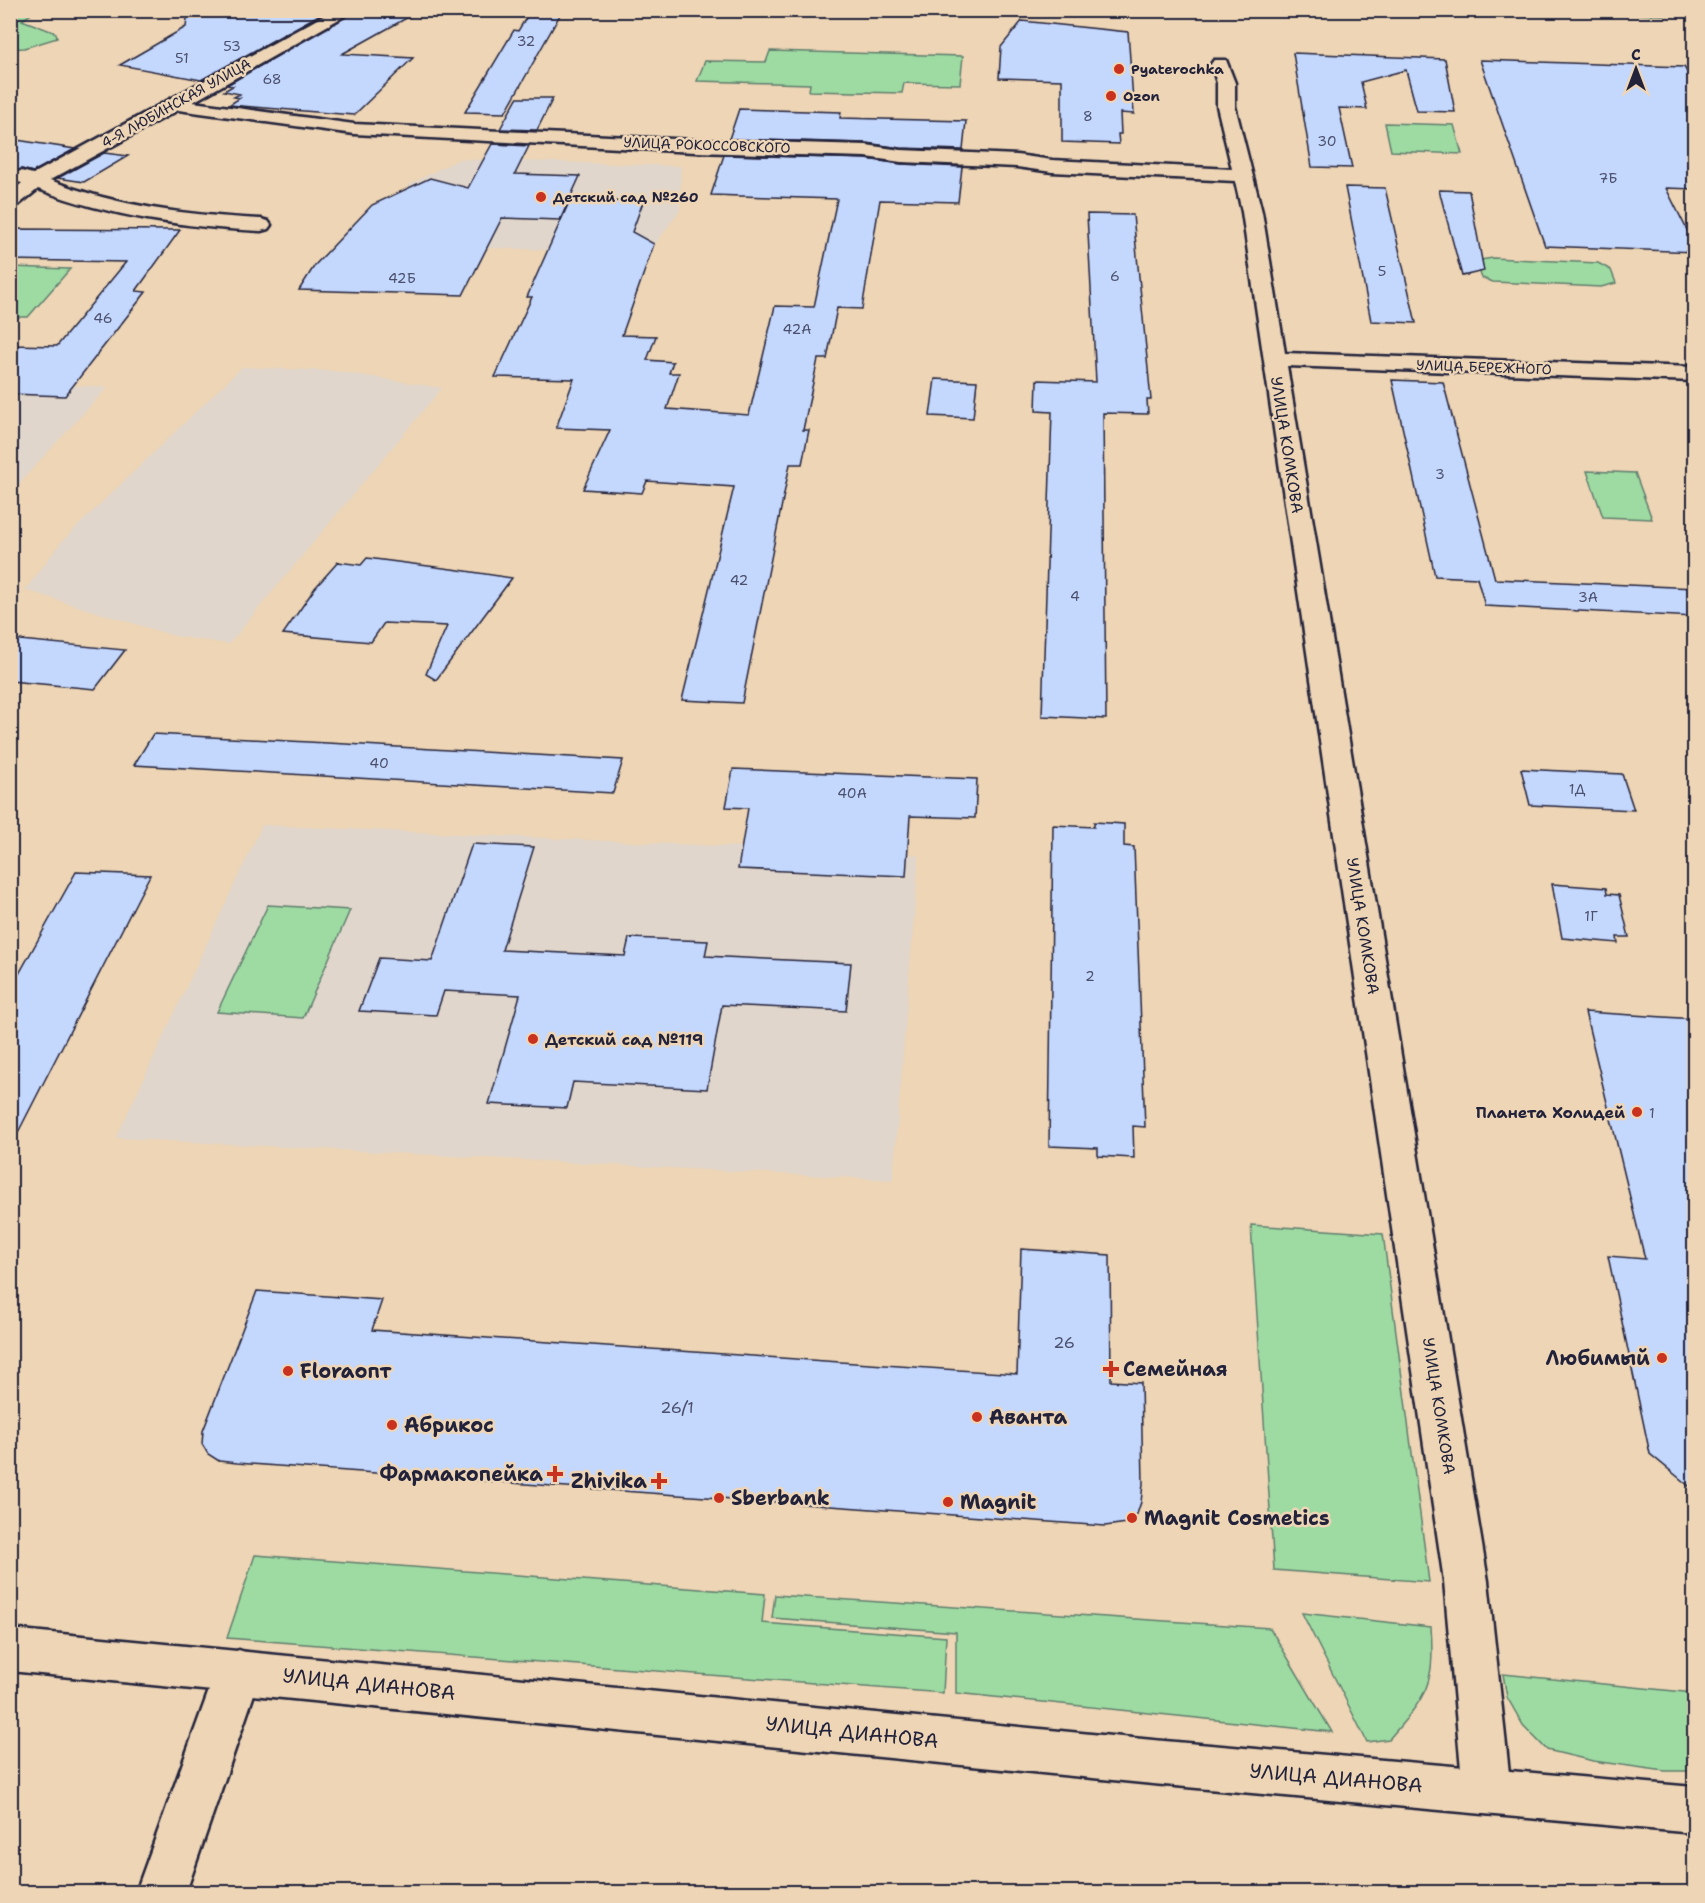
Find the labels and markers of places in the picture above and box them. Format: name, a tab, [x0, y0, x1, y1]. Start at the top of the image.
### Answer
place label: Pyaterochka	[1131, 60, 1224, 78]
marker: Pyaterochka	[1112, 62, 1126, 76]
place label: Ozon	[1123, 87, 1160, 105]
marker: Ozon	[1104, 89, 1118, 103]
place label: Детский сад №260	[553, 188, 699, 206]
marker: Детский сад №260	[534, 190, 548, 204]
place label: Детский сад №119	[545, 1029, 703, 1050]
marker: Детский сад №119	[526, 1032, 540, 1046]
place label: Планета Холидей	[1476, 1102, 1625, 1123]
marker: Планета Холидей	[1630, 1105, 1644, 1119]
place label: Любимый	[1545, 1345, 1650, 1371]
marker: Любимый	[1655, 1351, 1669, 1365]
place label: Семейная	[1123, 1356, 1228, 1382]
place label: Floraопт	[300, 1358, 391, 1384]
marker: Семейная	[1104, 1362, 1118, 1376]
marker: Floraопт	[281, 1364, 295, 1378]
place label: Аванта	[989, 1404, 1067, 1430]
marker: Аванта	[970, 1410, 984, 1424]
place label: Абрикос	[404, 1412, 494, 1438]
marker: Абрикос	[385, 1418, 399, 1432]
place label: Фармакопейка	[380, 1461, 543, 1487]
marker: Фармакопейка	[548, 1467, 562, 1481]
place label: Zhivika	[571, 1468, 647, 1494]
marker: Zhivika	[652, 1474, 666, 1488]
place label: Sberbank	[731, 1485, 830, 1511]
place label: Magnit	[960, 1489, 1037, 1515]
marker: Sberbank	[712, 1491, 726, 1505]
marker: Magnit	[941, 1495, 955, 1509]
place label: Magnit Cosmetics	[1144, 1505, 1330, 1531]
marker: Magnit Cosmetics	[1125, 1511, 1139, 1525]

